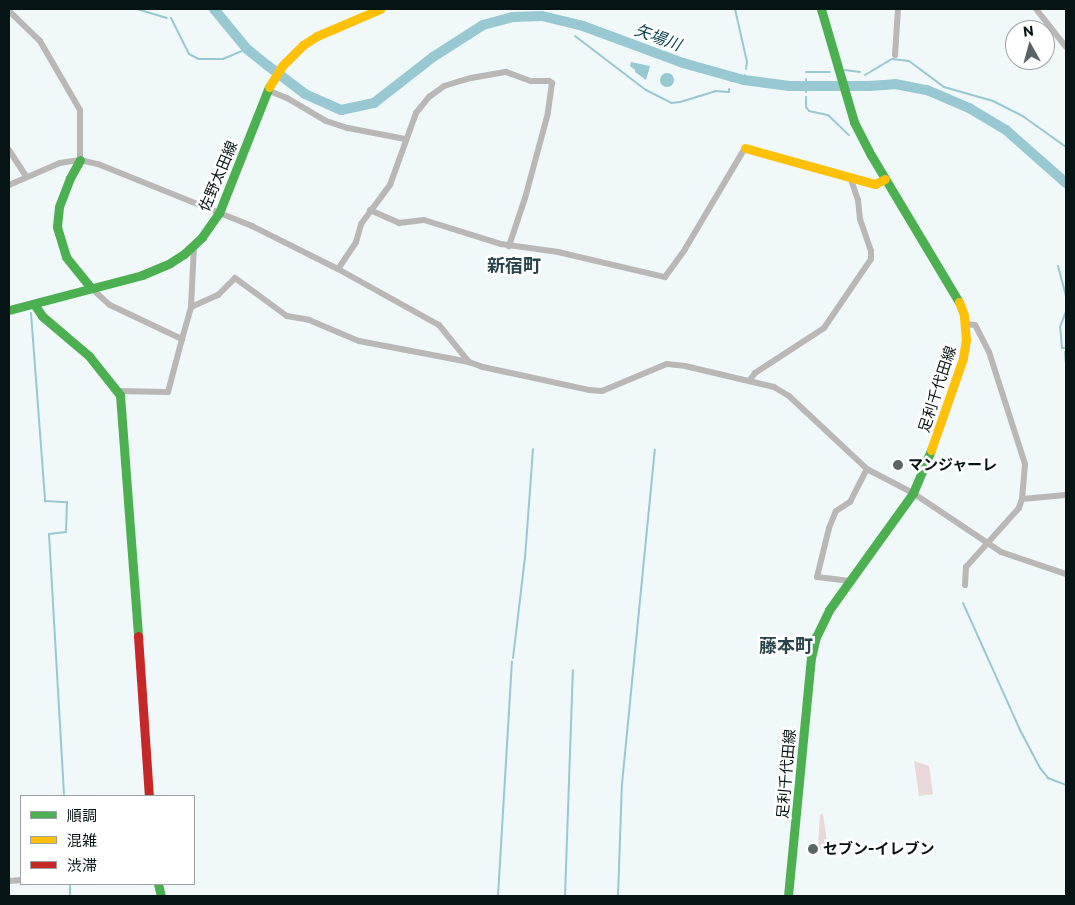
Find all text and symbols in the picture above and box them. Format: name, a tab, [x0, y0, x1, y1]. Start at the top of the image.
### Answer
water label: 矢場川	[632, 20, 684, 54]
north arrow	[1005, 20, 1055, 70]
text: N	[1022, 22, 1034, 40]
street label: 佐野太田線	[195, 138, 241, 214]
district label: 新宿町	[487, 254, 541, 276]
street label: 足利千代田線	[915, 343, 959, 435]
place label: マンジャーレ	[908, 456, 998, 474]
marker: マンジャーレ	[892, 459, 904, 471]
district label: 藤本町	[759, 634, 813, 656]
street label: 足利千代田線	[773, 728, 799, 820]
legend	[20, 795, 195, 885]
text: 順調	[67, 806, 97, 824]
text: 混雑	[67, 831, 97, 849]
place label: セブン-イレブン	[823, 840, 934, 858]
marker: セブン-イレブン	[807, 843, 819, 855]
text: 渋滞	[67, 856, 97, 874]

